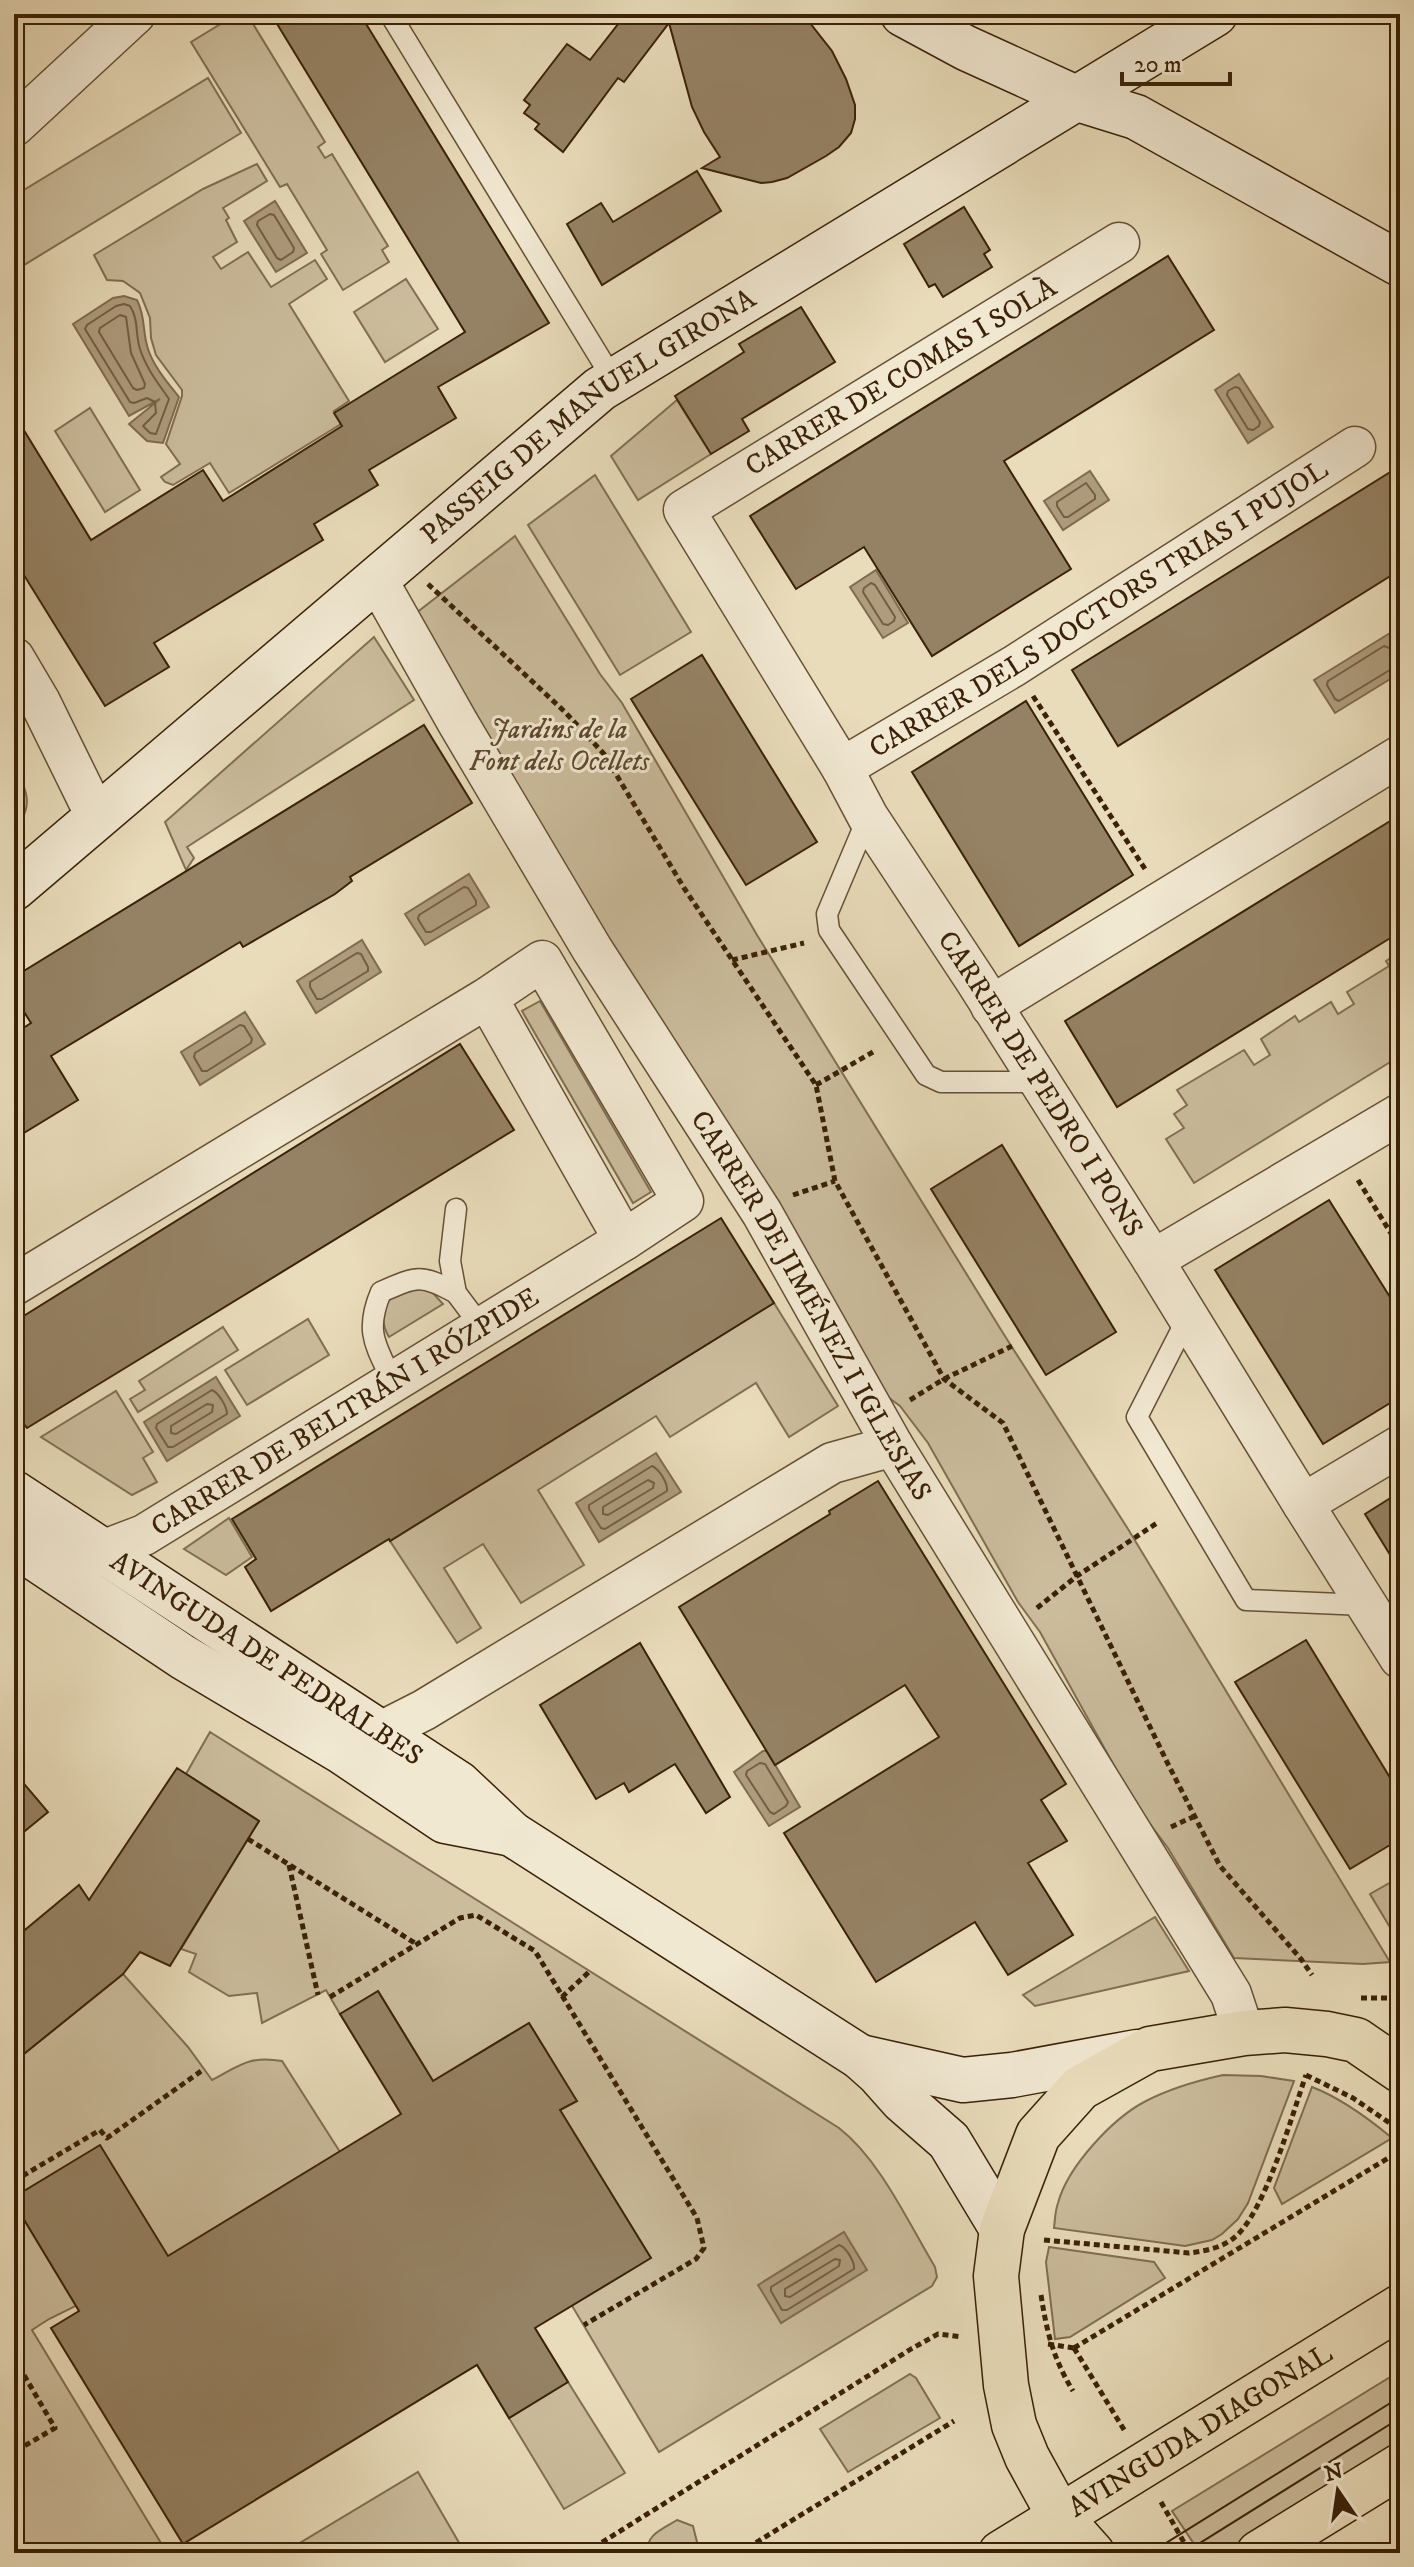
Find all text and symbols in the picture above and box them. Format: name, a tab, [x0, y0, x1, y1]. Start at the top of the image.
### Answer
scale bar	[1122, 36, 1230, 86]
text: 20 m	[1134, 50, 1182, 80]
street label: CARRER DE COMAS I SOLÀ	[738, 269, 1064, 484]
street label: PASSEIG DE MANUEL GIRONA	[413, 280, 763, 552]
street label: CARRER DELS DOCTORS TRIAS I PUJOL	[863, 452, 1334, 765]
park label: Jardins de la Font dels Ocellets	[469, 712, 650, 779]
street label: CARRER DE PEDRO I PONS	[930, 924, 1151, 1243]
street label: CARRER DE JIMÉNEZ I IGLESIAS	[683, 1104, 940, 1507]
street label: CARRER DE BELTRÁN I RÓZPIDE	[144, 1279, 545, 1544]
street label: AVINGUDA DE PEDRALBES	[104, 1543, 430, 1773]
street label: AVINGUDA DIAGONAL	[1063, 2335, 1339, 2525]
north arrow	[1298, 2451, 1378, 2531]

